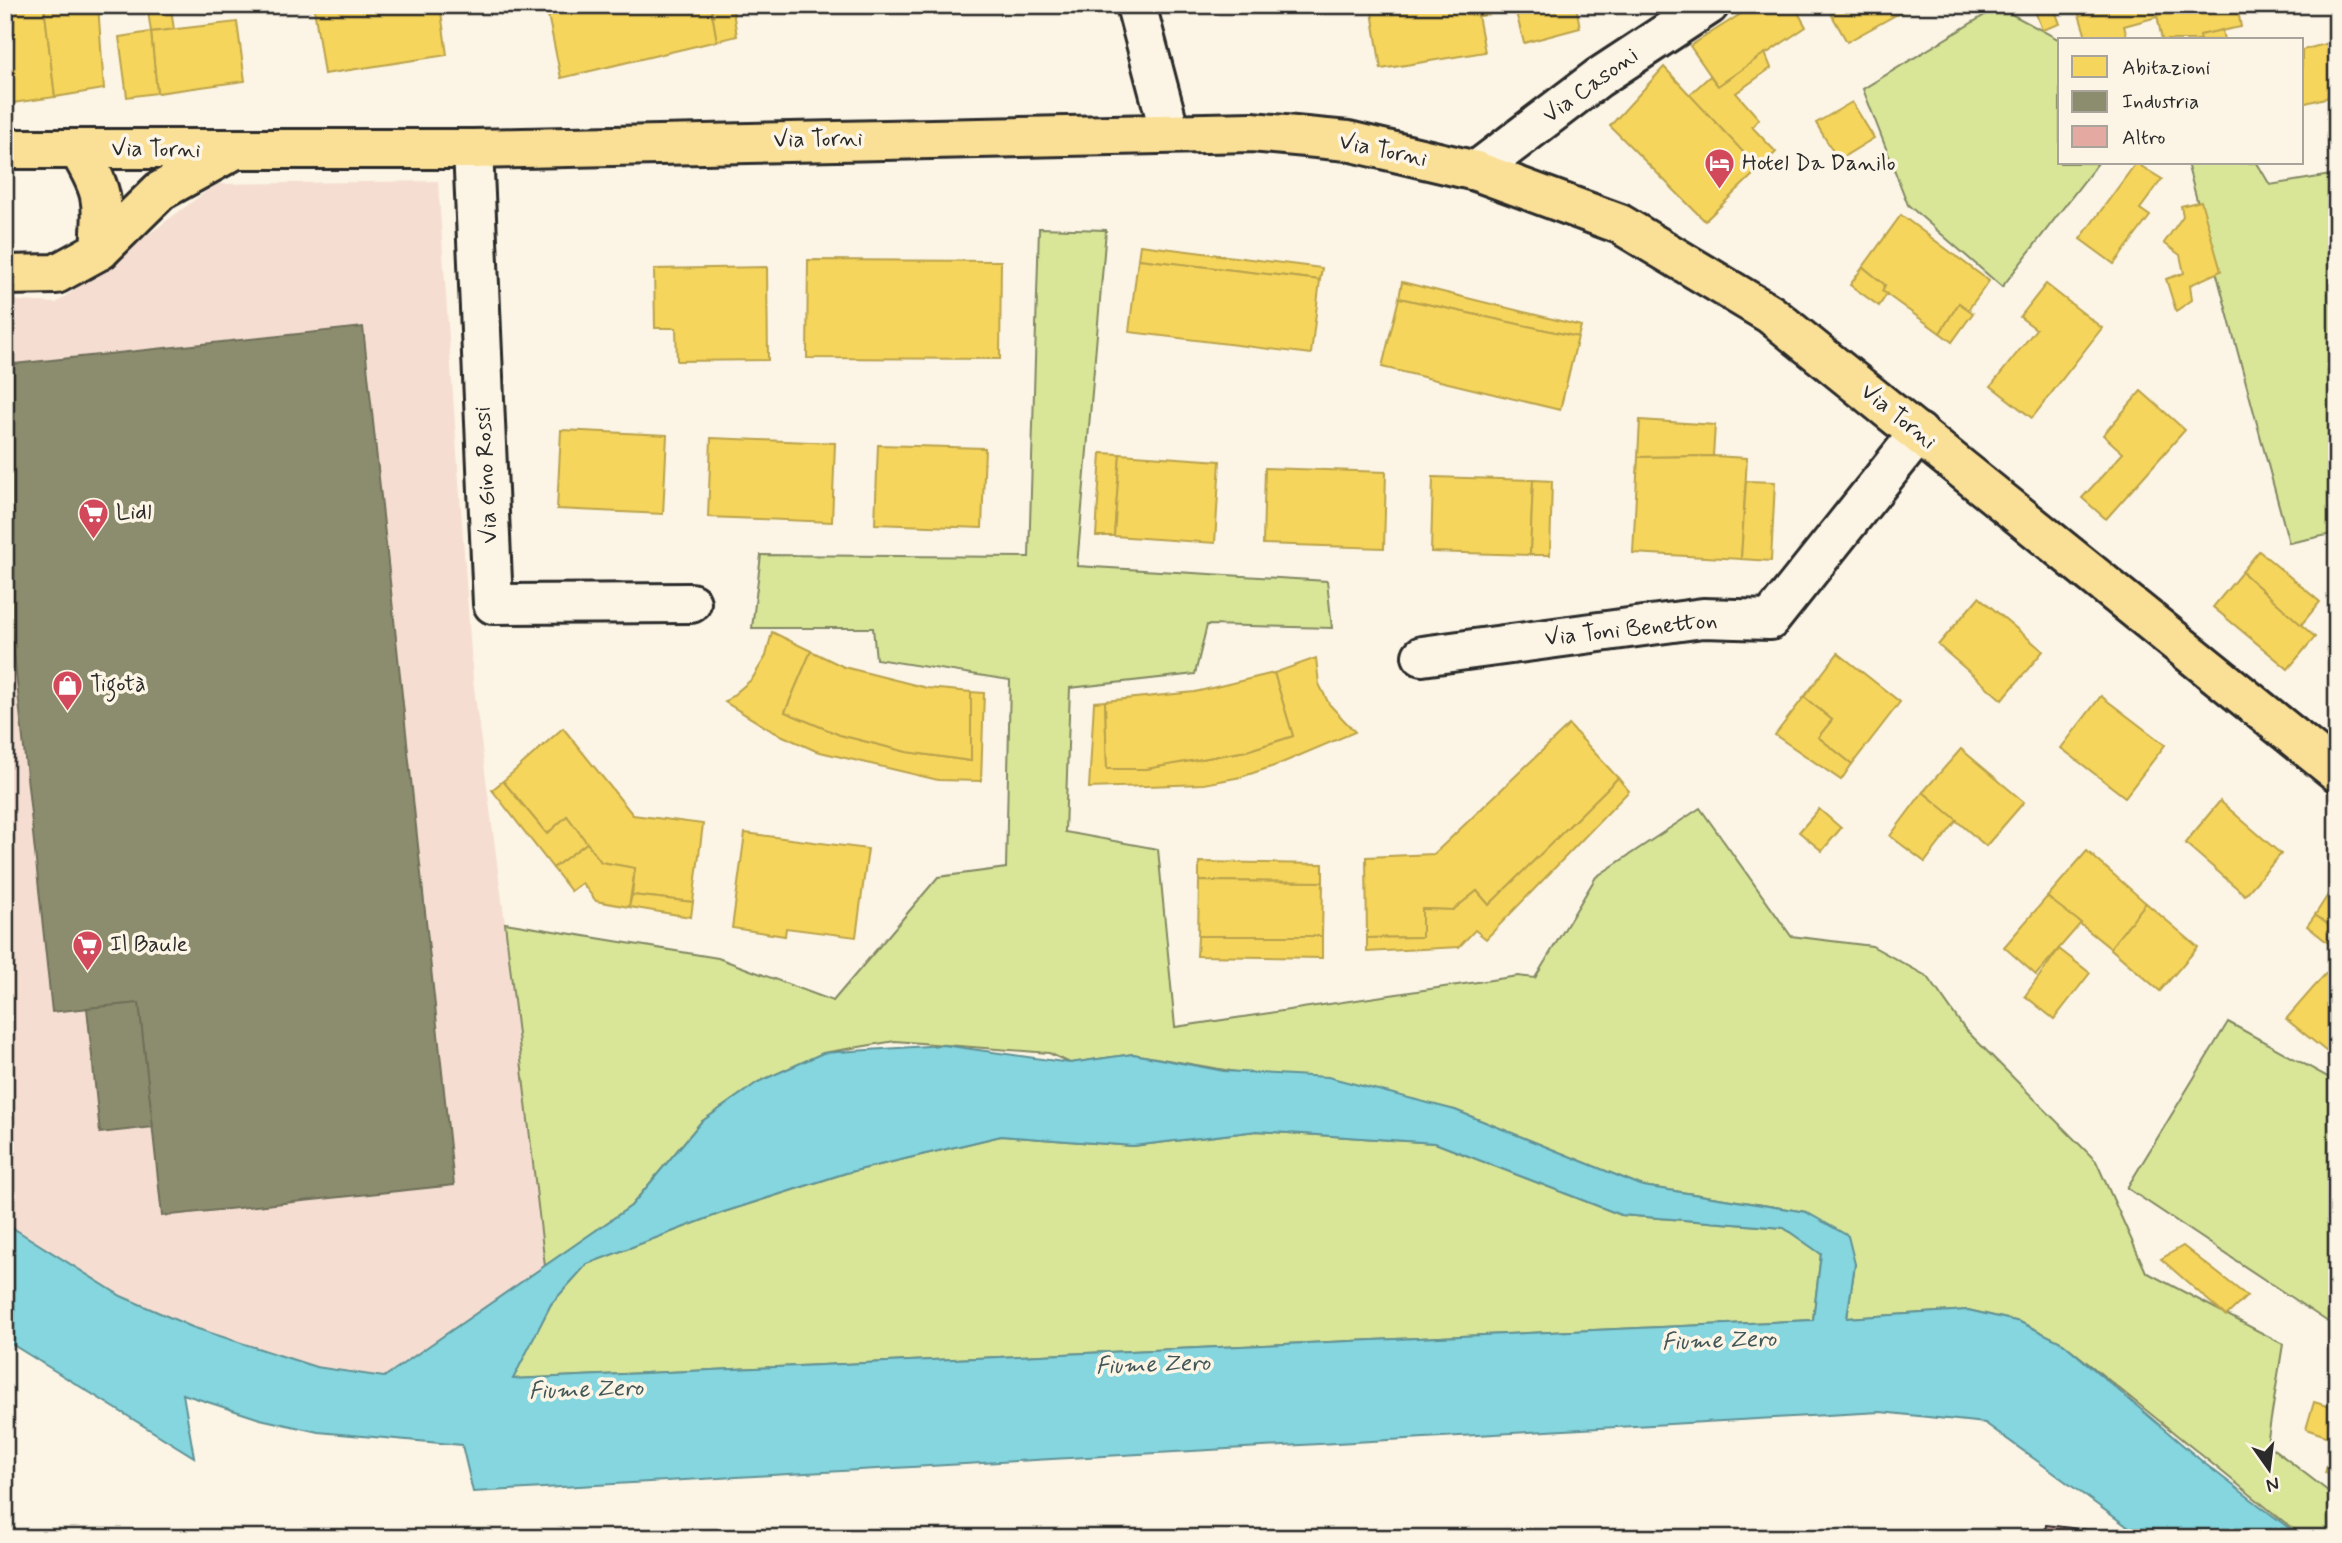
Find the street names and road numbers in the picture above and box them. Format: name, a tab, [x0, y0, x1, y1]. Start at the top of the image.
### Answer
street label: Via Casoni	[1537, 41, 1645, 131]
street label: Via Torni	[773, 124, 863, 156]
street label: Via Torni	[1336, 127, 1430, 175]
street label: Via Torni	[111, 134, 201, 166]
street label: Via Torni	[1854, 377, 1942, 457]
street label: Via Gino Rossi	[468, 406, 506, 544]
street label: Via Toni Benetton	[1543, 606, 1719, 654]

